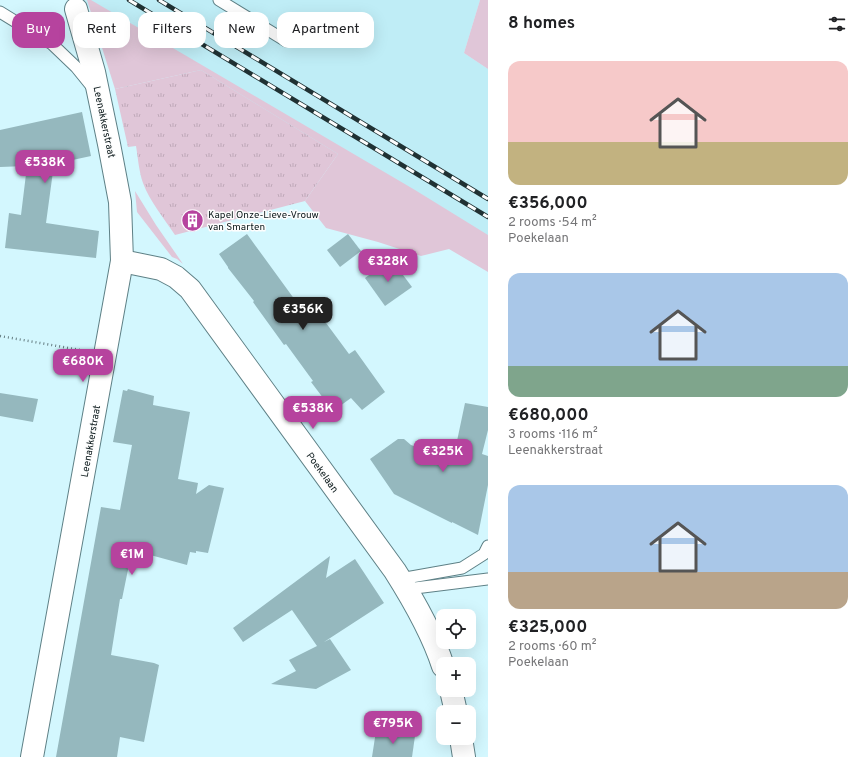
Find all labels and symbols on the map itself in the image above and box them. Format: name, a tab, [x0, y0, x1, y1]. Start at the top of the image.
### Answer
street label: Leenakkerstraat	[90, 85, 118, 160]
pin: €538K	[17, 150, 73, 184]
building icon: Kapel Onze-Lieve-Vrouw van Smarten	[179, 207, 205, 233]
place label: Kapel Onze-Lieve-Vrouw van Smarten	[208, 209, 319, 234]
pin: €328K	[360, 249, 416, 283]
pin: €356K	[275, 297, 331, 331]
pin: €680K	[55, 349, 111, 383]
pin: €538K	[285, 396, 341, 430]
street label: Leenakkerstraat	[79, 404, 104, 478]
pin: €325K	[415, 439, 471, 473]
street label: Poekelaan	[303, 450, 341, 496]
pin: €1M	[113, 542, 151, 576]
pin: €795K	[365, 711, 421, 745]

